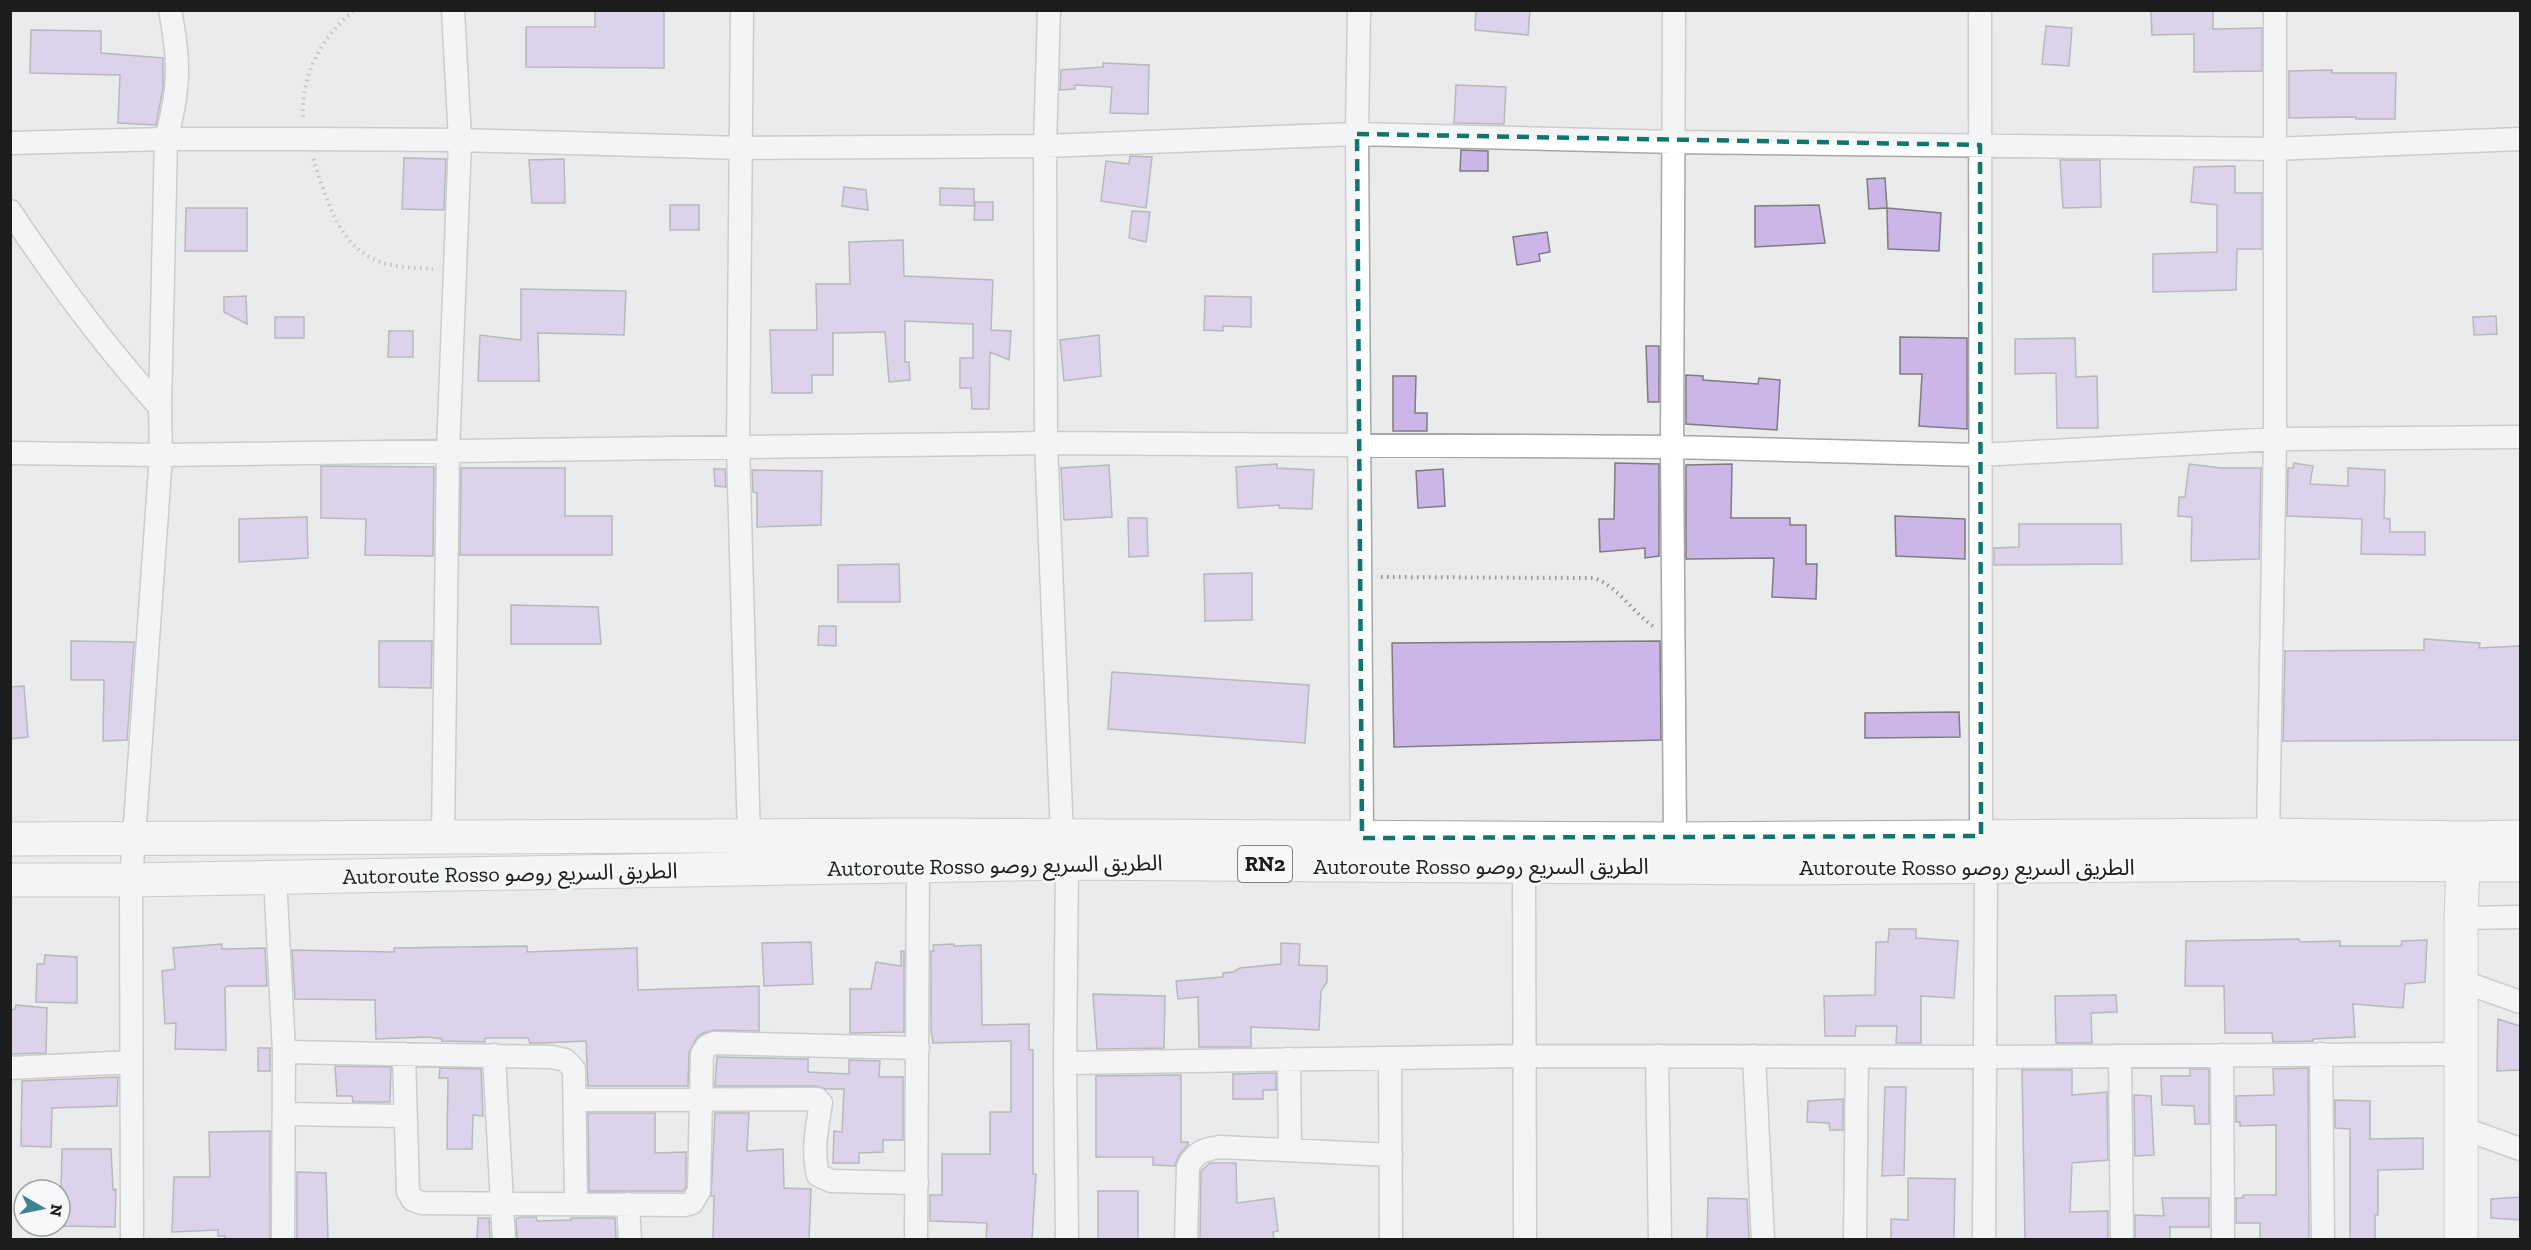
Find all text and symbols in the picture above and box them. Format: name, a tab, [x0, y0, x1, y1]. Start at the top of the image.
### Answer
road number: RN2	[1238, 846, 1292, 882]
street label: Autoroute Rosso الطريق السريع روصو	[827, 849, 1163, 885]
street label: Autoroute Rosso الطريق السريع روصو	[1313, 853, 1649, 883]
street label: Autoroute Rosso الطريق السريع روصو	[1799, 854, 2135, 884]
street label: Autoroute Rosso الطريق السريع روصو	[342, 857, 678, 893]
north arrow	[12, 1178, 72, 1238]
text: N	[46, 1203, 67, 1218]

